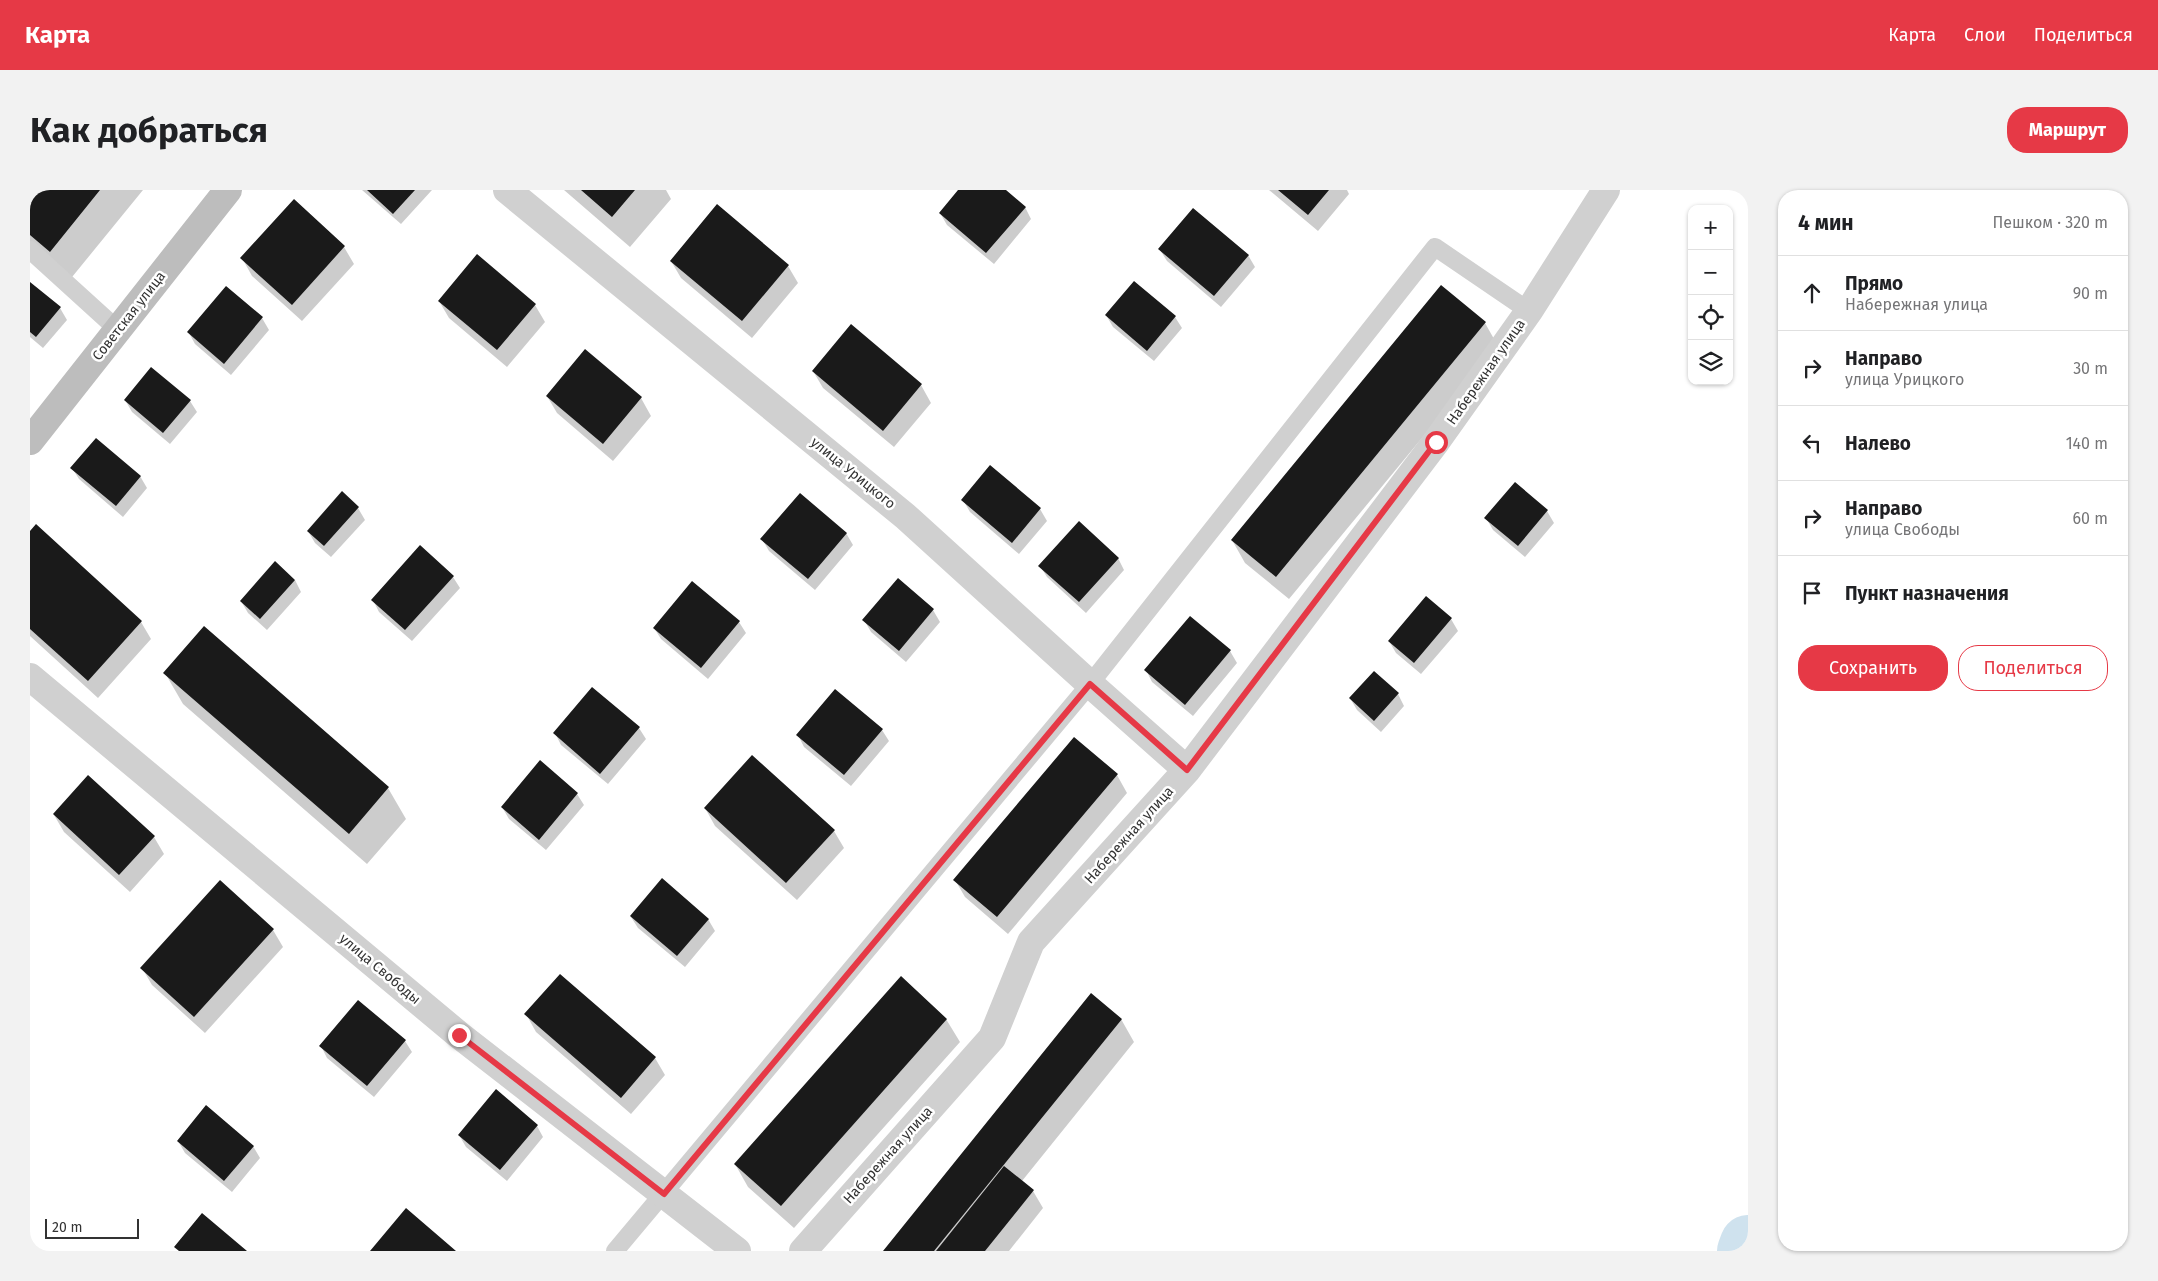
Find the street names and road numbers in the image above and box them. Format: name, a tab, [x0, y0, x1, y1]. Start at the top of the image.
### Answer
street label: Советская улица	[89, 268, 169, 364]
street label: Набережная улица	[1443, 316, 1529, 428]
street label: улица Урицкого	[807, 434, 899, 512]
street label: Набережная улица	[1081, 783, 1177, 887]
street label: улица Свободы	[336, 930, 424, 1008]
street label: Набережная улица	[840, 1103, 936, 1207]

